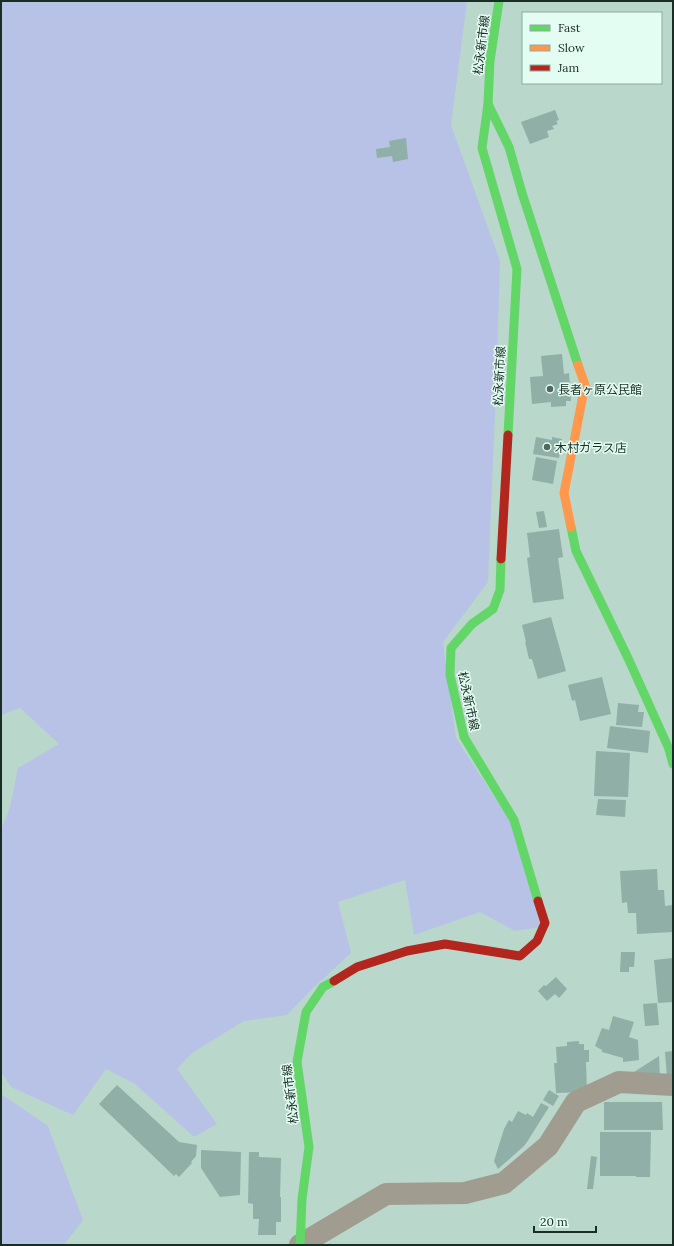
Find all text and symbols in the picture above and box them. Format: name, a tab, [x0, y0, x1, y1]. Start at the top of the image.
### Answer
legend	[522, 12, 662, 84]
street label: 松永新市線	[470, 14, 492, 76]
text: Fast	[558, 20, 581, 35]
text: Slow	[558, 40, 585, 55]
text: Jam	[557, 60, 579, 75]
street label: 松永新市線	[490, 346, 508, 406]
place label: 長者ヶ原公民館	[558, 382, 642, 397]
marker: 長者ヶ原公民館	[545, 384, 555, 394]
place label: 木村ガラス店	[555, 440, 627, 455]
marker: 木村ガラス店	[542, 442, 552, 452]
street label: 松永新市線	[455, 670, 483, 732]
street label: 松永新市線	[279, 1063, 301, 1125]
scale bar	[534, 1208, 596, 1234]
text: 20 m	[540, 1214, 568, 1229]

